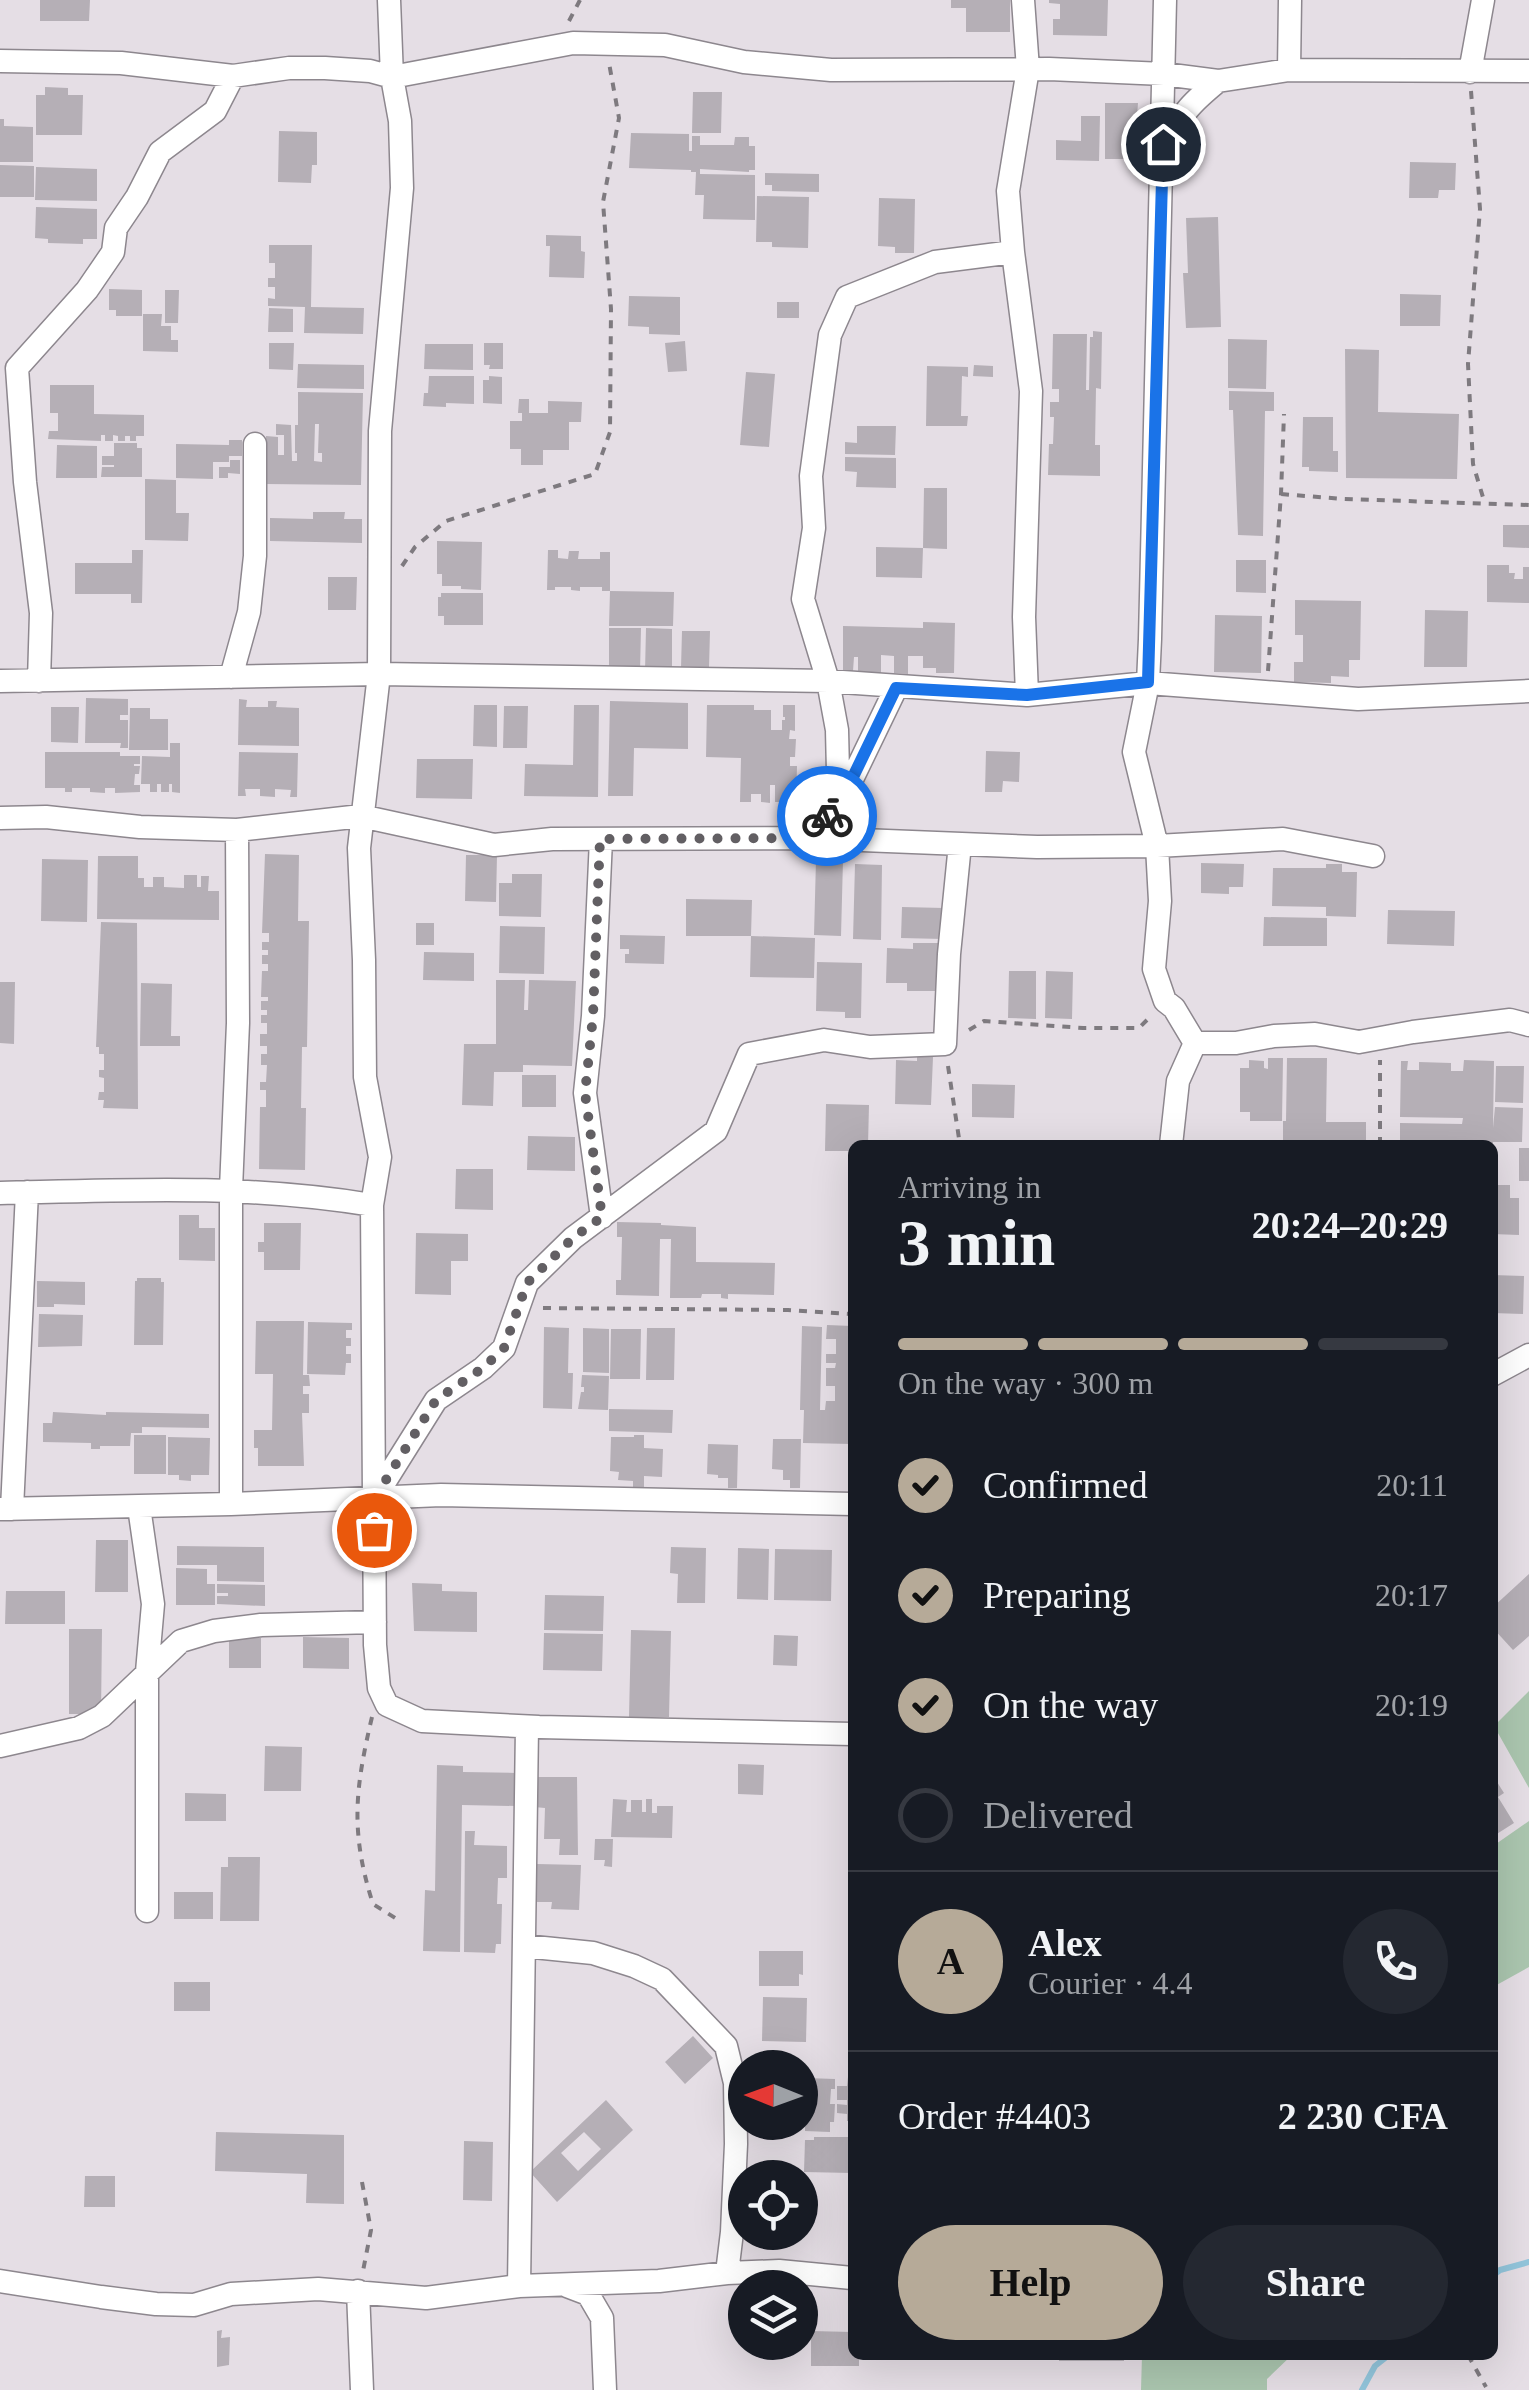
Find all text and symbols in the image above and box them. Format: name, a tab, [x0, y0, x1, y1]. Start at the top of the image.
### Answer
pin	[1121, 102, 1206, 187]
icon: home	[1136, 117, 1191, 172]
courier	[777, 766, 877, 866]
icon: bike	[800, 789, 855, 844]
text: Arriving in	[898, 1169, 1041, 1205]
text: 20:24–20:29	[1252, 1204, 1448, 1246]
text: 3 min	[898, 1207, 1055, 1279]
text: On the way · 300 m	[898, 1365, 1153, 1401]
icon: check	[898, 1458, 953, 1513]
text: Confirmed	[983, 1464, 1148, 1506]
text: 20:11	[1376, 1467, 1448, 1503]
pin	[332, 1488, 417, 1573]
icon: bag	[347, 1503, 402, 1558]
icon: check	[898, 1568, 953, 1623]
text: Preparing	[983, 1574, 1131, 1616]
text: 20:17	[1375, 1577, 1448, 1613]
icon: check	[898, 1678, 953, 1733]
text: On the way	[983, 1684, 1158, 1726]
text: 20:19	[1375, 1687, 1448, 1723]
text: Delivered	[983, 1794, 1133, 1836]
button: phone	[1343, 1909, 1448, 2014]
text: Alex	[1028, 1922, 1102, 1964]
text: A	[937, 1940, 964, 1982]
text: Courier · 4.4	[1028, 1965, 1192, 2001]
north arrow	[728, 2050, 818, 2140]
map controls	[728, 2050, 818, 2360]
text: Order #4403	[898, 2095, 1091, 2137]
text: 2 230 CFA	[1278, 2095, 1448, 2137]
button: locate	[728, 2160, 818, 2250]
button: Help	[898, 2225, 1163, 2340]
button: Share	[1183, 2225, 1448, 2340]
button: layers	[728, 2270, 818, 2360]

